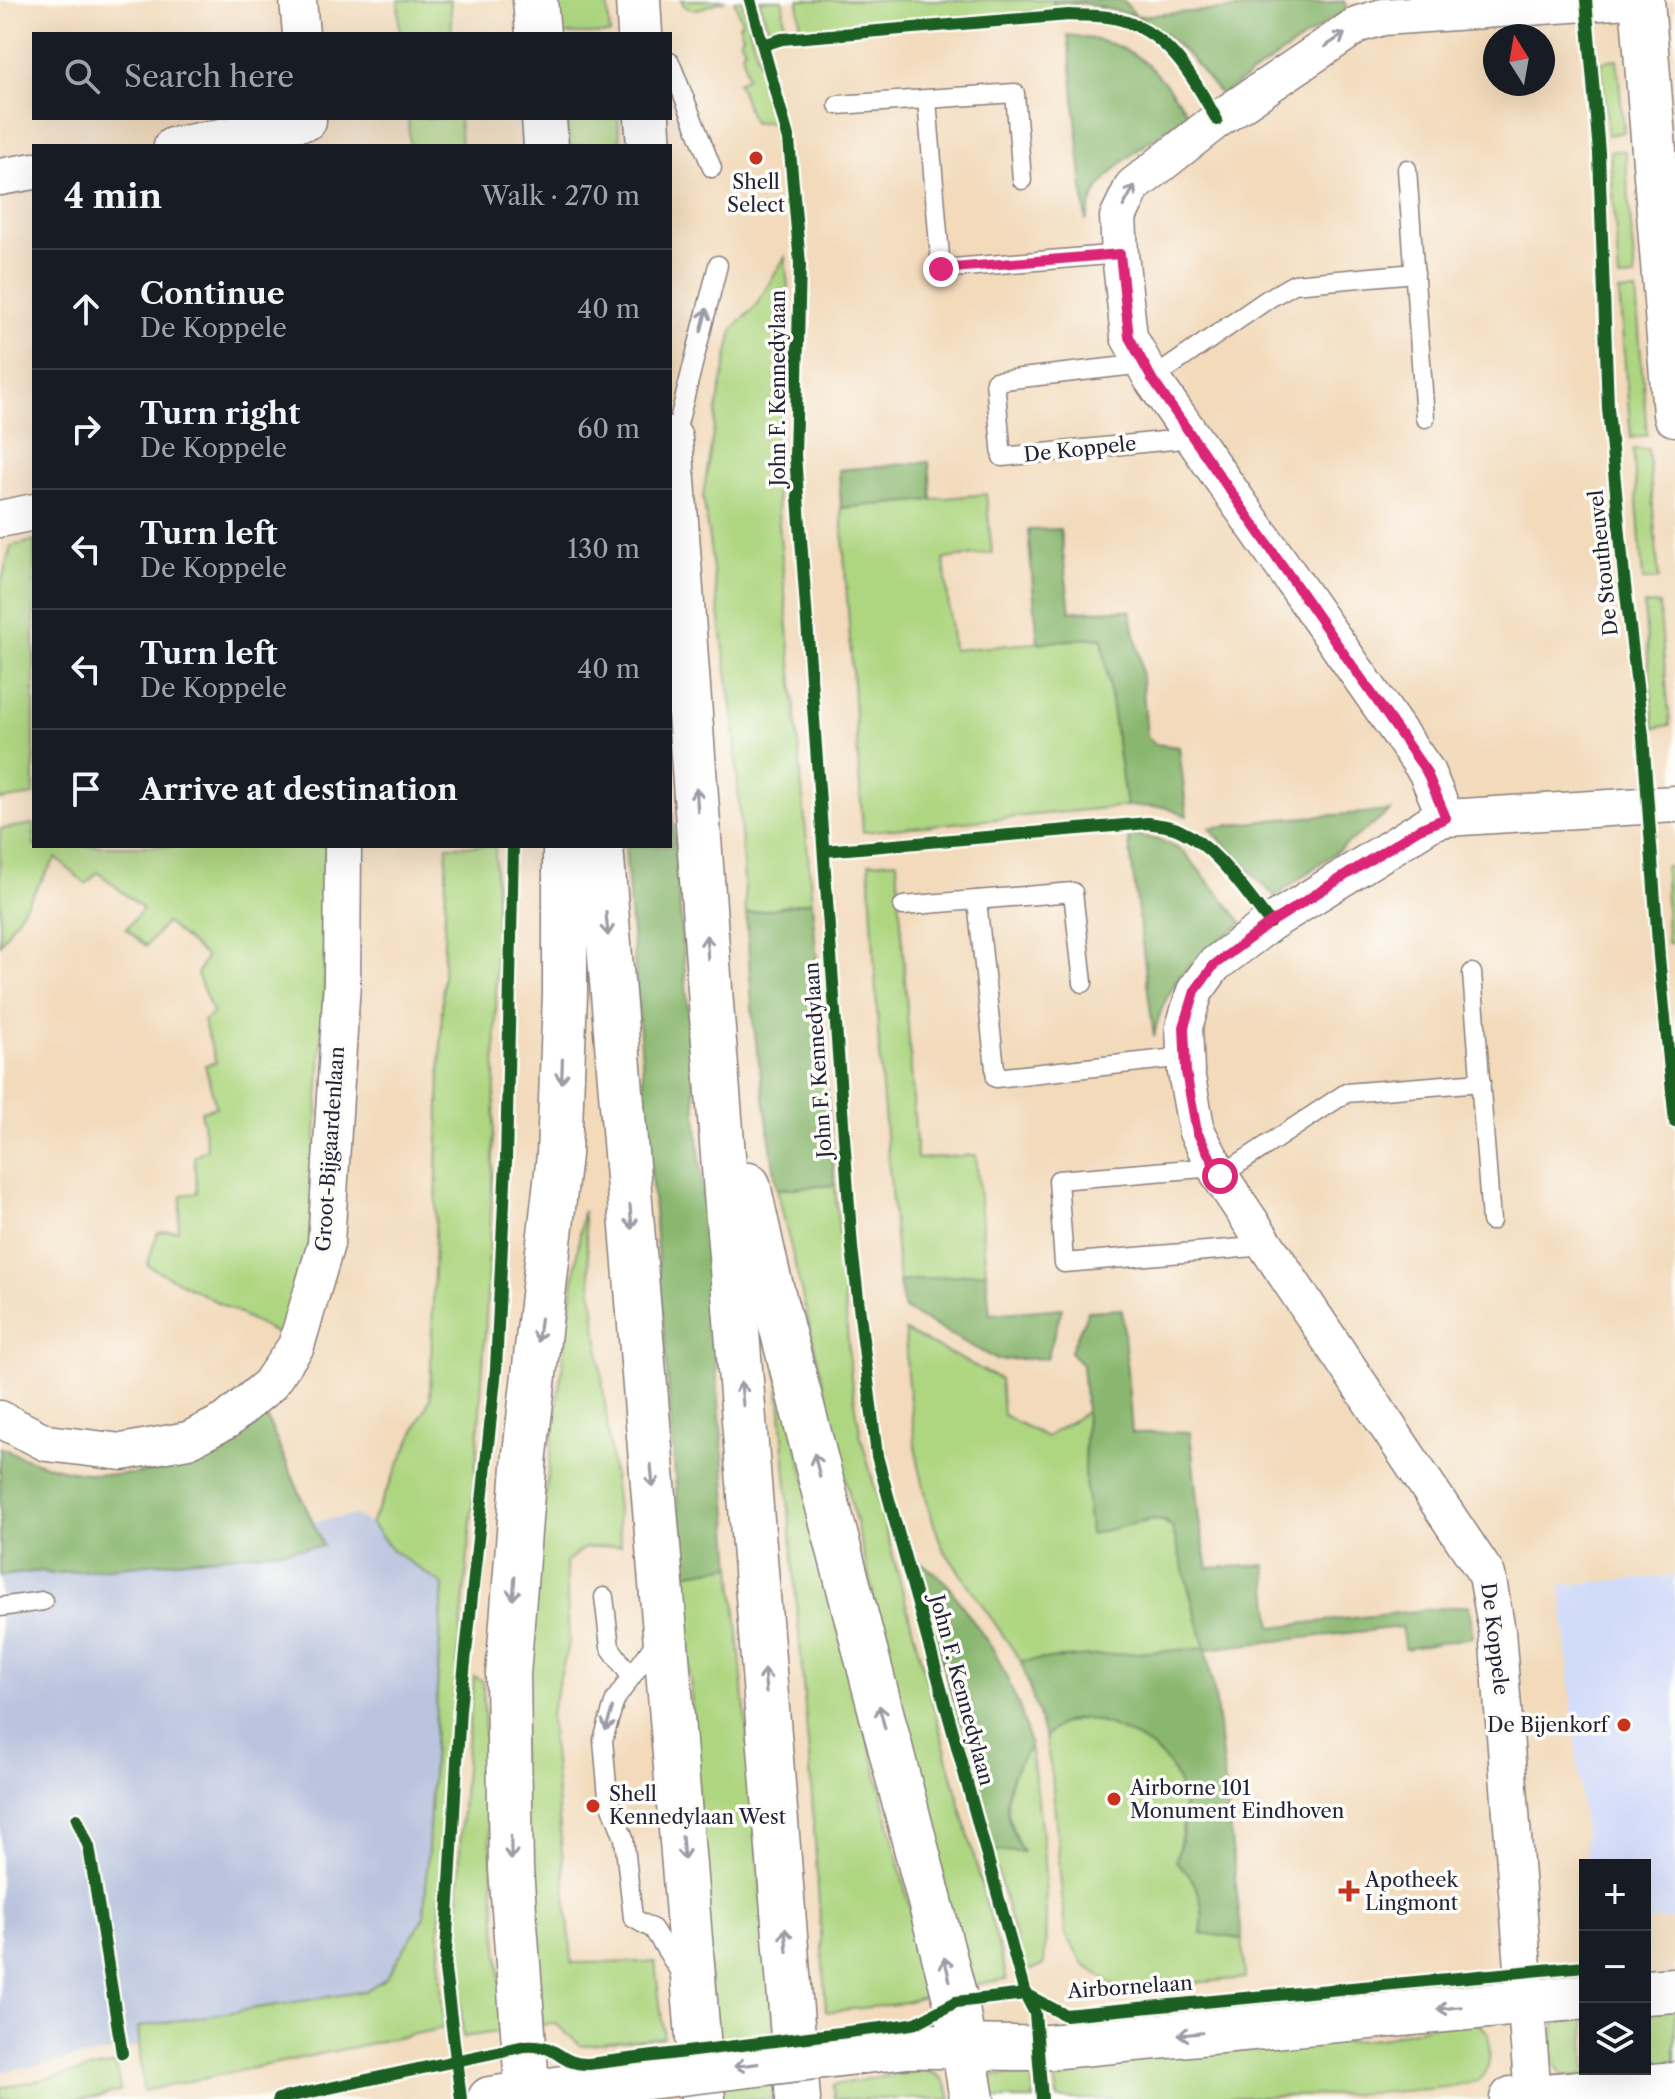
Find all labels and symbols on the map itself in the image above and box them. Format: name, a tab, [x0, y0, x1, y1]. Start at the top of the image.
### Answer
north arrow	[1483, 24, 1555, 96]
one-way arrow	[1323, 31, 1346, 47]
marker: Shell Select	[747, 149, 765, 167]
place label: Shell Select	[727, 170, 785, 217]
one-way arrow	[1121, 185, 1137, 208]
route end	[923, 251, 959, 287]
street label: John F. Kennedylaan	[766, 289, 790, 489]
one-way arrow	[697, 308, 712, 334]
street label: De Koppele	[1023, 431, 1137, 467]
street label: De Stoutheuvel	[1583, 489, 1623, 637]
one-way arrow	[689, 787, 704, 814]
one-way arrow	[600, 910, 615, 937]
one-way arrow	[699, 934, 714, 961]
street label: John F. Kennedylaan	[799, 961, 837, 1162]
street label: Groot-Bijgaardenlaan	[311, 1045, 349, 1252]
one-way arrow	[554, 1057, 569, 1084]
route start	[1202, 1158, 1238, 1194]
one-way arrow	[624, 1203, 639, 1230]
one-way arrow	[531, 1316, 546, 1343]
one-way arrow	[734, 1381, 749, 1408]
one-way arrow	[809, 1453, 824, 1479]
one-way arrow	[645, 1462, 660, 1489]
one-way arrow	[507, 1575, 522, 1601]
street label: De Koppele	[1476, 1582, 1514, 1696]
street label: John F. Kennedylaan	[924, 1589, 999, 1788]
one-way arrow	[757, 1668, 772, 1695]
one-way arrow	[874, 1705, 889, 1730]
one-way arrow	[601, 1706, 616, 1732]
place label: De Bijenkorf	[1487, 1713, 1611, 1737]
marker: De Bijenkorf	[1615, 1716, 1633, 1734]
place label: Airborne 101 Monument Eindhoven	[1129, 1776, 1345, 1823]
place label: Shell Kennedylaan West	[609, 1782, 786, 1829]
marker: Airborne 101 Monument Eindhoven	[1105, 1790, 1123, 1808]
marker: Shell Kennedylaan West	[584, 1797, 602, 1815]
one-way arrow	[503, 1834, 518, 1861]
one-way arrow	[675, 1834, 690, 1861]
place label: Apotheek Lingmont	[1364, 1868, 1459, 1915]
marker: Apotheek Lingmont	[1340, 1882, 1358, 1900]
one-way arrow	[778, 1927, 793, 1954]
one-way arrow	[939, 1956, 954, 1982]
street label: Airbornelaan	[1066, 1971, 1194, 2003]
one-way arrow	[1436, 2001, 1463, 2016]
one-way arrow	[1177, 2026, 1204, 2041]
one-way arrow	[734, 2058, 759, 2073]

